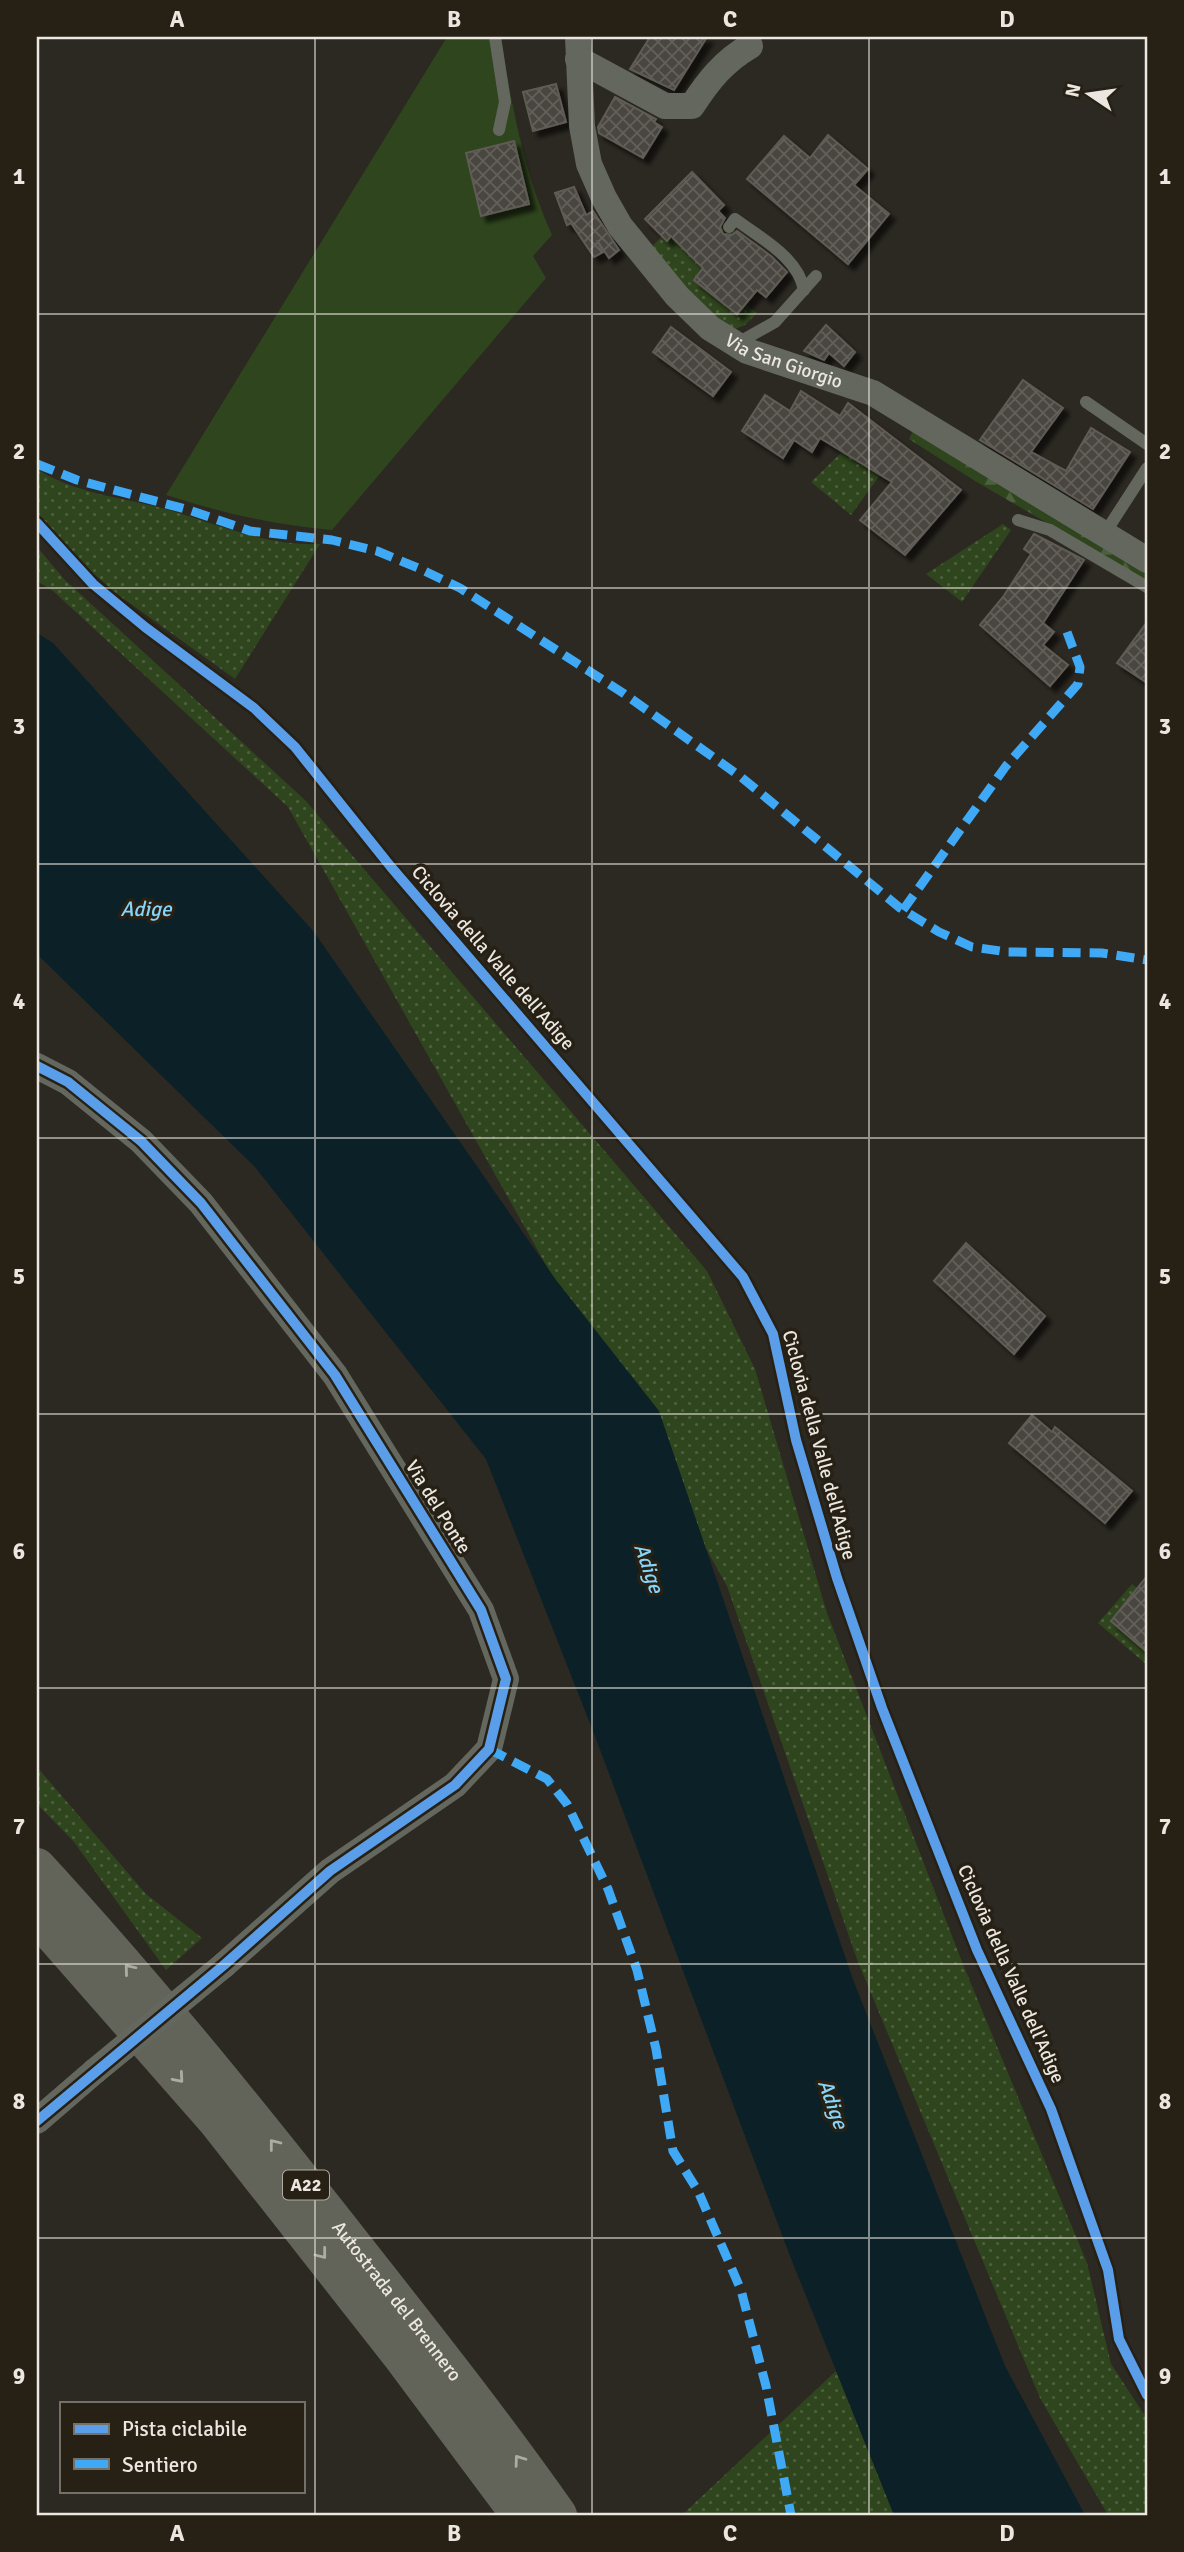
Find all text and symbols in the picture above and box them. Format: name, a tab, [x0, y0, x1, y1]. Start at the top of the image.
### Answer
text: A	[170, 5, 185, 34]
text: B	[447, 5, 461, 34]
text: C	[723, 5, 737, 34]
text: D	[999, 5, 1015, 34]
north arrow	[1054, 60, 1124, 130]
text: N	[1060, 81, 1087, 100]
text: 1	[13, 162, 25, 191]
text: 1	[1159, 162, 1171, 191]
street label: Via San Giorgio	[720, 328, 846, 394]
text: 2	[13, 437, 25, 466]
text: 2	[1159, 437, 1171, 466]
text: 3	[13, 712, 25, 741]
text: 3	[1159, 712, 1171, 741]
street label: Ciclovia della Valle dell'Adige	[406, 861, 580, 1055]
water label: Adige	[120, 896, 173, 922]
text: 4	[13, 987, 25, 1016]
text: 4	[1159, 987, 1171, 1016]
text: 5	[13, 1262, 25, 1291]
text: 5	[1159, 1262, 1171, 1291]
street label: Ciclovia della Valle dell'Adige	[777, 1328, 861, 1562]
street label: Via del Ponte	[400, 1456, 476, 1558]
text: 6	[13, 1537, 25, 1566]
text: 6	[1159, 1537, 1171, 1566]
water label: Adige	[628, 1540, 670, 1598]
text: 7	[13, 1812, 25, 1841]
text: 7	[1159, 1812, 1171, 1841]
street label: Ciclovia della Valle dell'Adige	[952, 1861, 1070, 2087]
one-way arrow	[125, 1964, 138, 1977]
one-way arrow	[171, 2069, 183, 2082]
water label: Adige	[812, 2076, 854, 2134]
text: 8	[13, 2087, 25, 2116]
text: 8	[1159, 2087, 1171, 2116]
one-way arrow	[270, 2140, 283, 2152]
road number: A22	[283, 2171, 329, 2200]
street label: Autostrada del Brennero	[327, 2216, 467, 2386]
one-way arrow	[313, 2247, 326, 2259]
text: 9	[13, 2362, 25, 2391]
text: 9	[1159, 2362, 1171, 2391]
legend	[60, 2402, 304, 2492]
text: Pista ciclabile	[122, 2416, 247, 2442]
text: Sentiero	[122, 2452, 198, 2478]
one-way arrow	[515, 2455, 527, 2468]
text: A	[170, 2519, 185, 2548]
text: B	[447, 2519, 461, 2548]
text: C	[723, 2519, 737, 2548]
text: D	[999, 2519, 1015, 2548]

